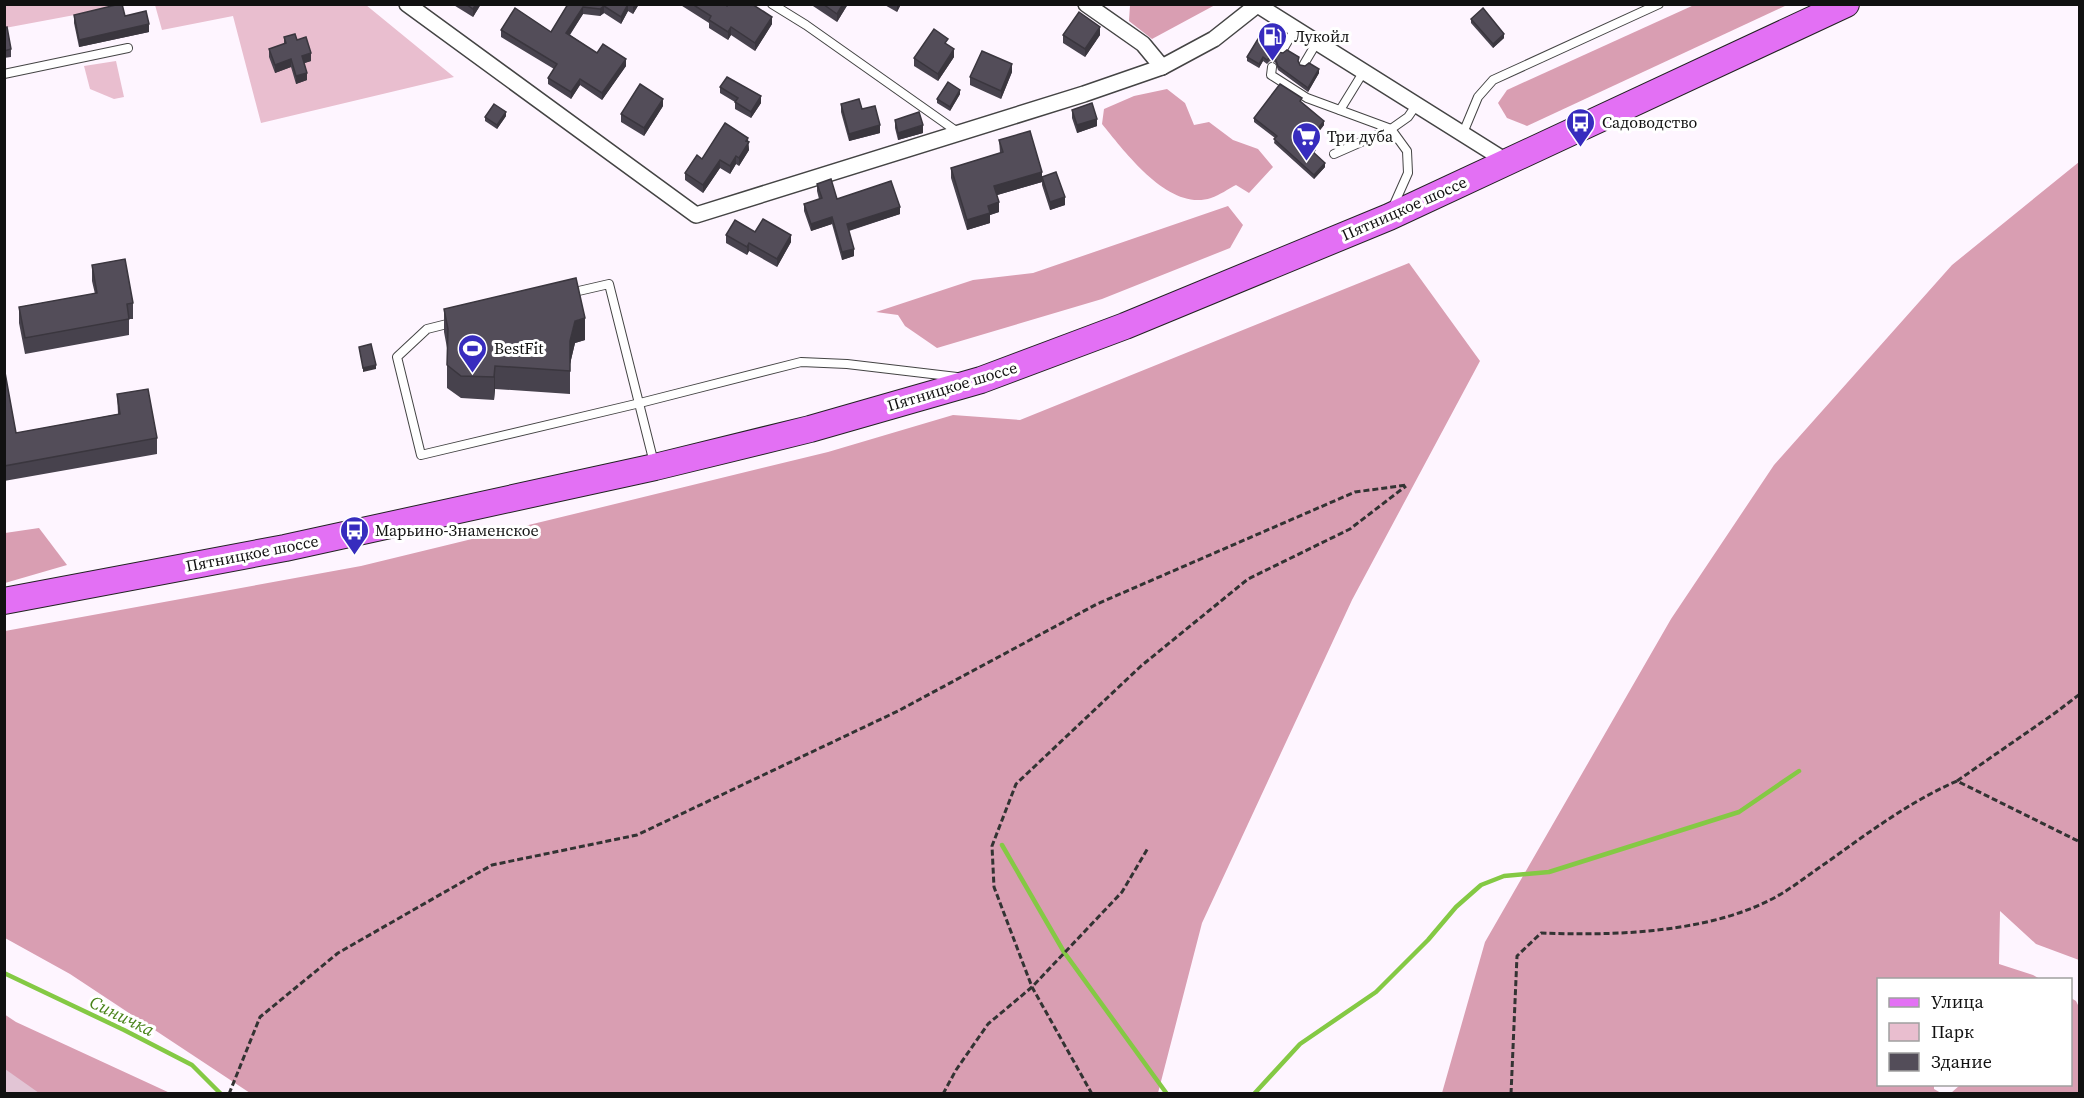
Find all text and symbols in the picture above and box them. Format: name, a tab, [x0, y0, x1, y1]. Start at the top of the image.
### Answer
fuel station icon: Лукойл	[1257, 20, 1289, 62]
place label: Лукойл	[1294, 25, 1350, 47]
bus stop icon: Садоводство	[1565, 106, 1597, 148]
place label: Садоводство	[1602, 111, 1697, 133]
supermarket icon: Три дуба	[1290, 120, 1322, 162]
place label: Три дуба	[1327, 125, 1394, 147]
street label: Пятницкое шоссе	[1338, 171, 1470, 245]
sports icon: BestFit	[457, 332, 489, 374]
place label: BestFit	[494, 337, 544, 359]
street label: Пятницкое шоссе	[884, 356, 1020, 416]
bus stop icon: Марьино-Знаменское	[338, 514, 370, 556]
place label: Марьино-Знаменское	[375, 519, 539, 541]
street label: Пятницкое шоссе	[184, 529, 320, 577]
legend	[1877, 978, 2072, 1086]
water label: Синичка	[86, 989, 159, 1042]
text: Улица	[1931, 989, 1984, 1014]
text: Парк	[1931, 1019, 1974, 1044]
text: Здание	[1931, 1049, 1992, 1074]

